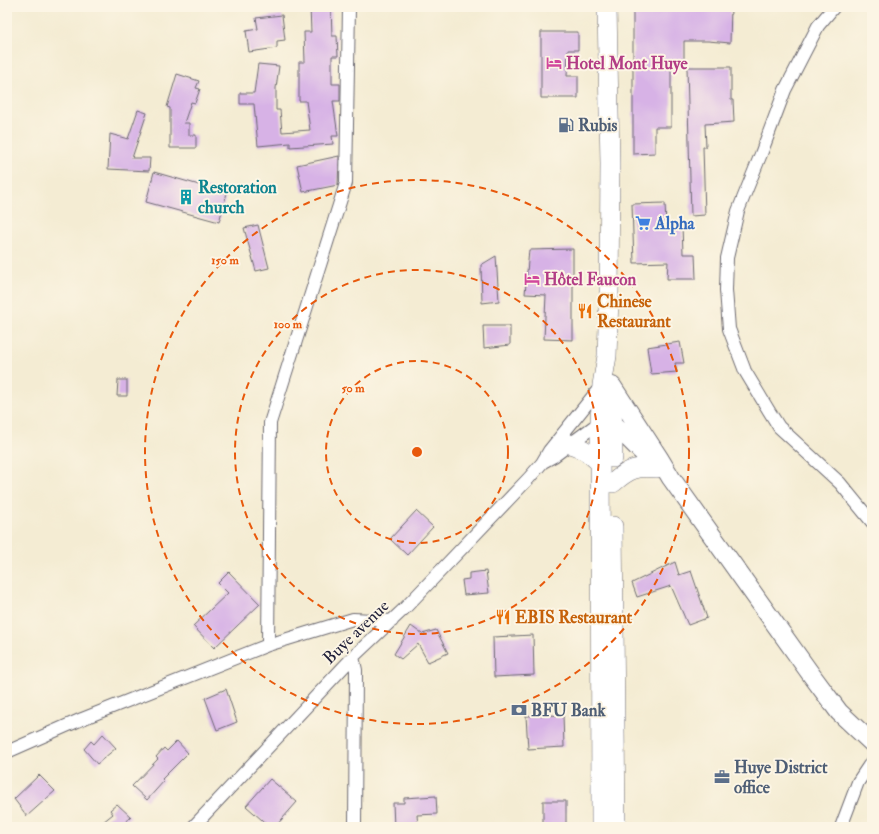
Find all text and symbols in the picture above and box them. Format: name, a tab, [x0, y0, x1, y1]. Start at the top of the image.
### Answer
place label: Hotel Mont Huye	[566, 53, 688, 75]
hotel icon: Hotel Mont Huye	[545, 54, 563, 72]
place label: Rubis	[578, 115, 618, 136]
fuel station icon: Rubis	[557, 116, 575, 134]
place label: Restoration church	[198, 177, 277, 218]
building icon: Restoration church	[177, 188, 195, 206]
place label: Alpha	[654, 213, 696, 235]
supermarket icon: Alpha	[634, 214, 652, 232]
text: 150 m	[211, 253, 239, 268]
place label: Hôtel Faucon	[544, 269, 636, 290]
hotel icon: Hôtel Faucon	[523, 270, 541, 288]
place label: Chinese Restaurant	[597, 291, 671, 332]
restaurant icon: Chinese Restaurant	[576, 302, 594, 320]
text: 100 m	[274, 317, 303, 332]
text: 50 m	[341, 381, 365, 396]
centre of rings	[410, 445, 424, 459]
street label: Buye avenue	[319, 595, 394, 669]
place label: EBIS Restaurant	[515, 607, 633, 628]
restaurant icon: EBIS Restaurant	[494, 608, 512, 626]
place label: BFU Bank	[531, 700, 607, 721]
bank icon: BFU Bank	[510, 701, 528, 719]
place label: Huye District office	[734, 757, 828, 798]
office icon: Huye District office	[713, 768, 731, 786]

